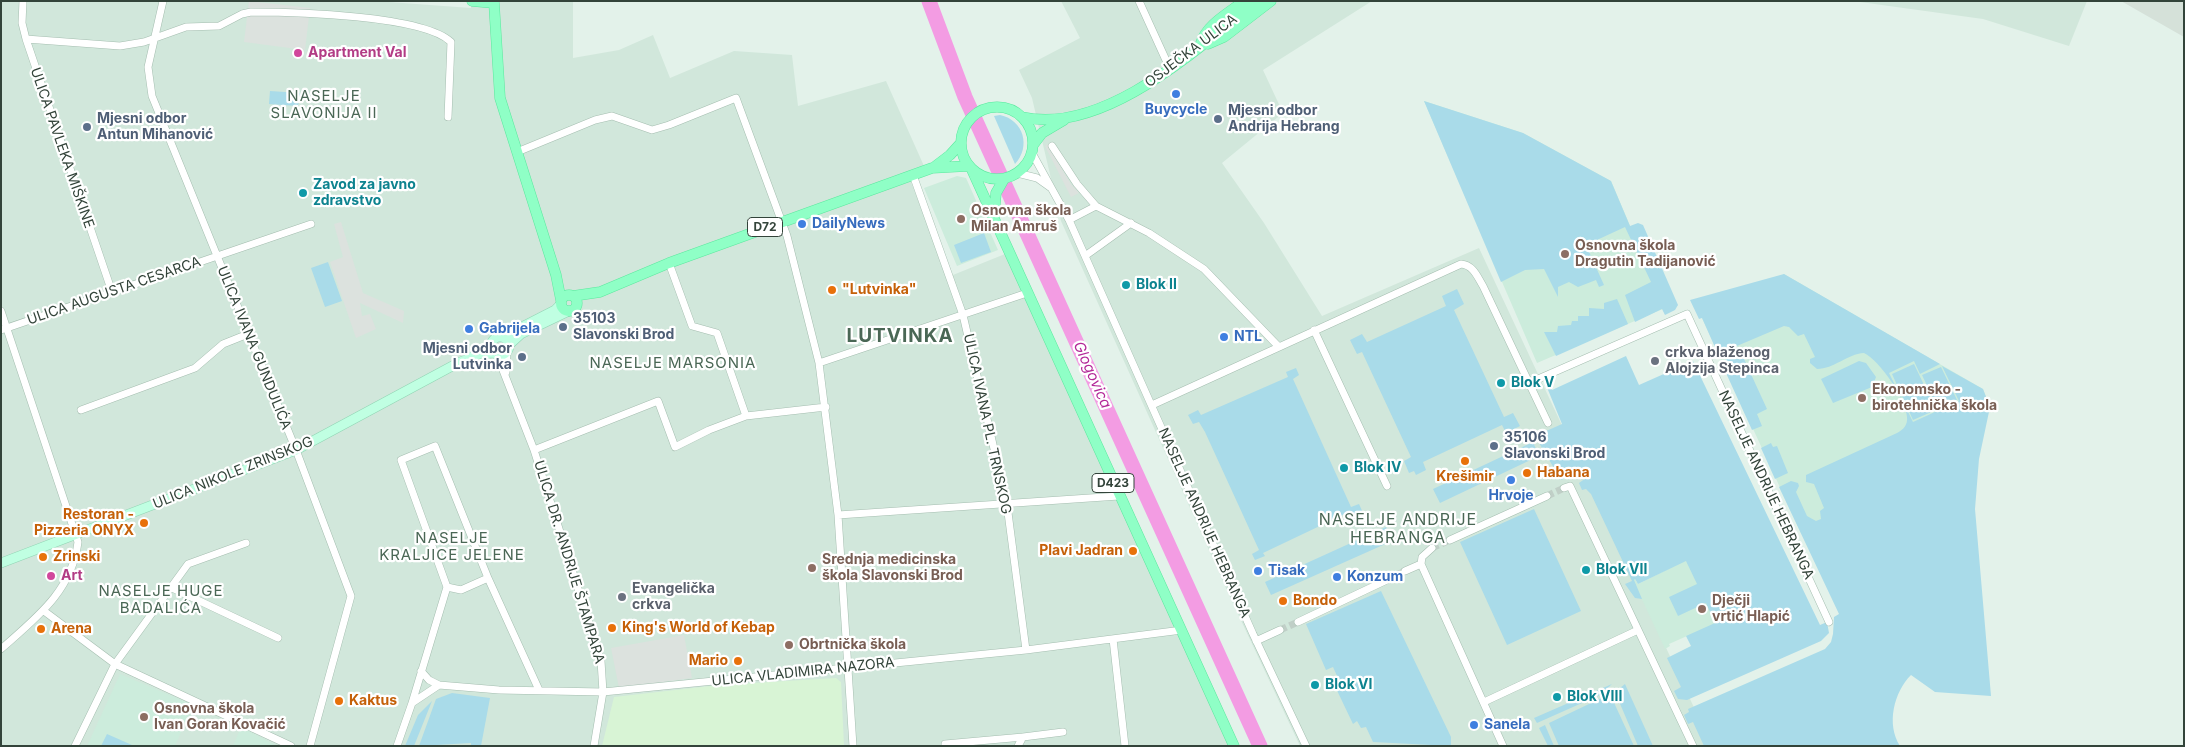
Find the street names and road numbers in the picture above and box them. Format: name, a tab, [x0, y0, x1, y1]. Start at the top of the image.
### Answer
street label: OSJEČKA ULICA	[1142, 11, 1240, 91]
street label: ULICA PAVLEKA MIŠKINE	[27, 65, 97, 231]
road number: D72	[748, 218, 782, 236]
street label: ULICA AUGUSTA CESARCA	[25, 253, 203, 329]
street label: ULICA IVANA GUNDULIĆA	[213, 264, 295, 432]
street label: ULICA IVANA PL. TRNSKOG	[960, 332, 1014, 516]
street label: NASELJE ANDRIJE HEBRANGA	[1715, 388, 1817, 582]
street label: NASELJE ANDRIJE HEBRANGA	[1154, 425, 1254, 621]
street label: ULICA NIKOLE ZRINSKOG	[151, 433, 315, 513]
street label: ULICA DR. ANDRIJE ŠTAMPARA	[530, 458, 608, 666]
road number: D423	[1092, 473, 1134, 492]
street label: ULICA VLADIMIRA NAZORA	[711, 654, 895, 690]

